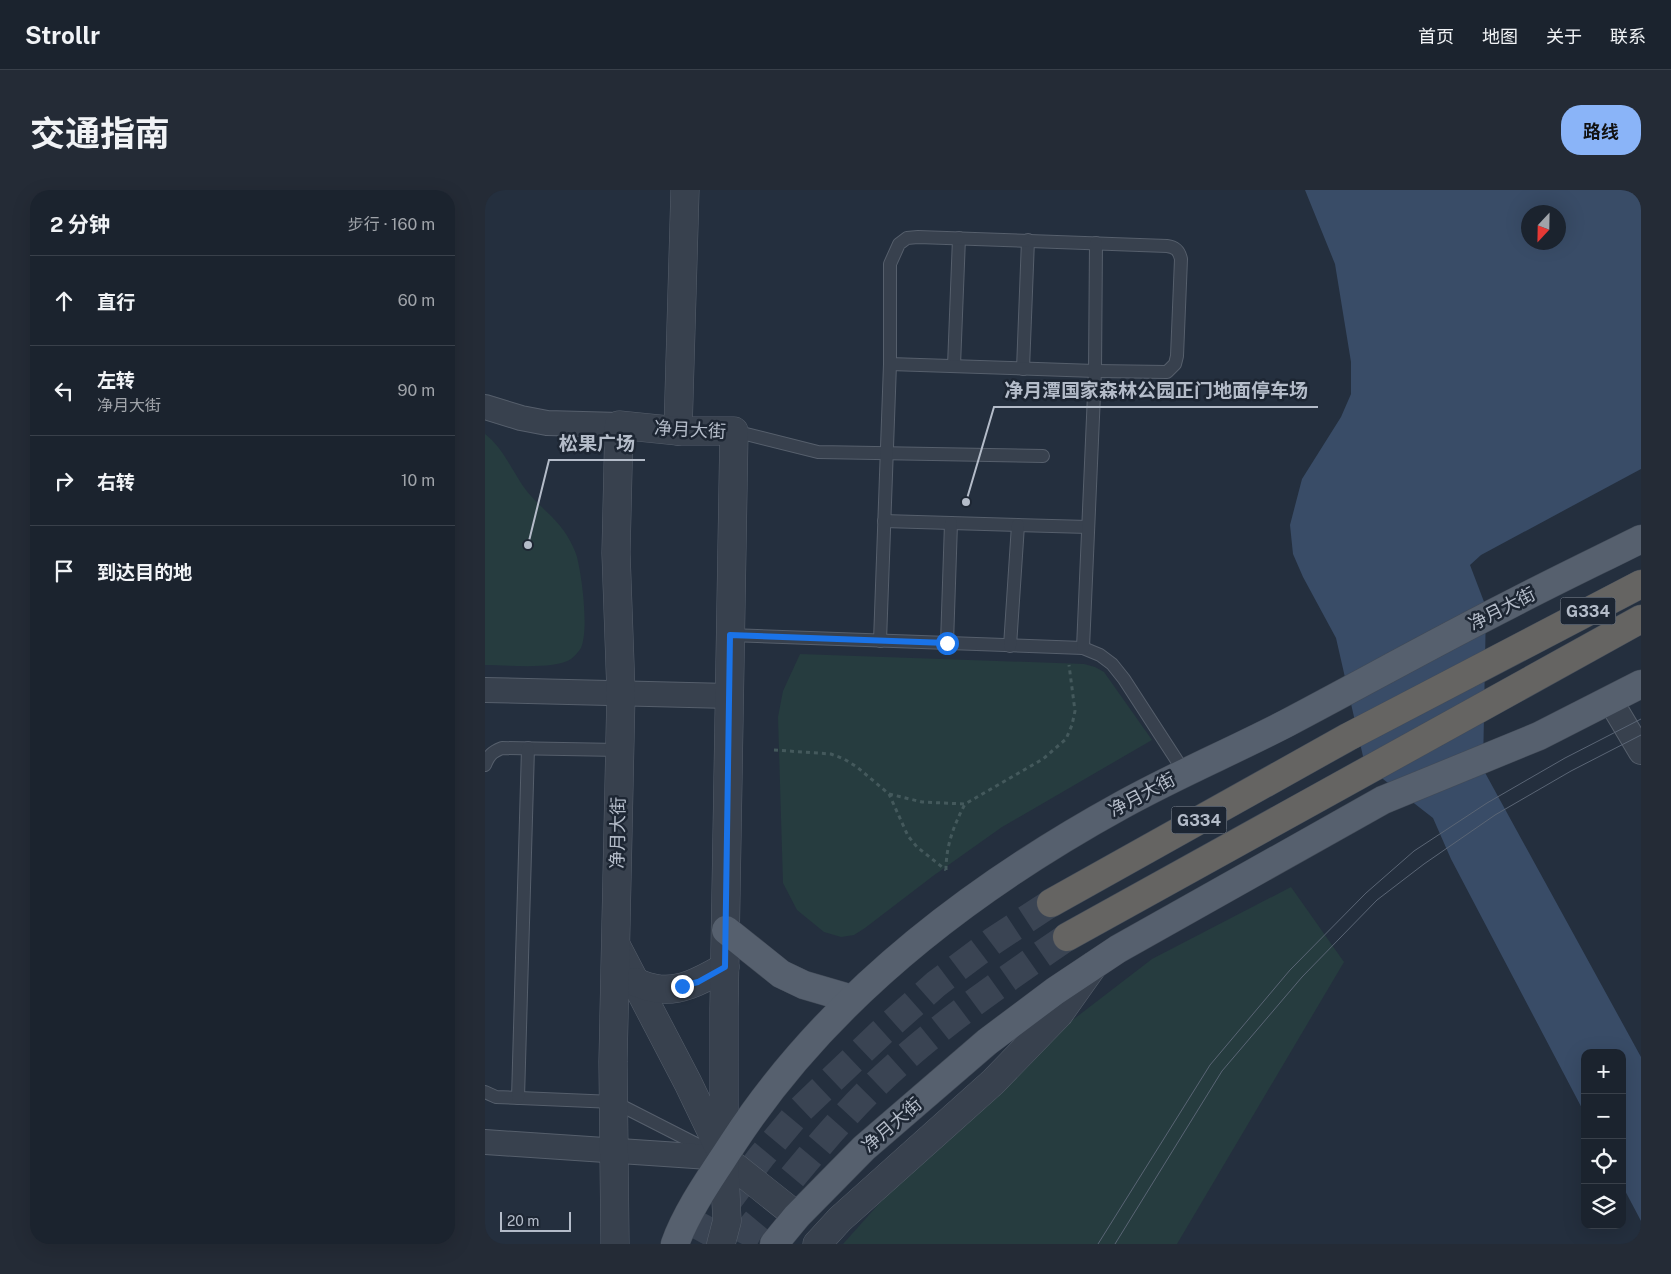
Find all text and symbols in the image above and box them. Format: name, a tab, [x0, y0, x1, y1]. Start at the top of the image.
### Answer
text: Strollr	[25, 21, 100, 49]
text: 首页	[1418, 26, 1454, 47]
text: 地图	[1482, 26, 1518, 47]
text: 关于	[1546, 26, 1582, 47]
text: 联系	[1610, 26, 1646, 47]
button: 路线	[1561, 105, 1641, 155]
text: 交通指南	[30, 113, 170, 154]
north arrow	[1521, 205, 1566, 250]
text: 2 分钟	[50, 212, 110, 237]
text: 步行 · 160 m	[348, 215, 435, 234]
icon: ahead	[50, 287, 78, 315]
text: 直行	[97, 291, 135, 313]
text: 60 m	[398, 291, 435, 310]
text: 左转	[97, 369, 135, 391]
callout: 净月潭国家森林公园正门地面停车场	[994, 373, 1318, 407]
icon: left	[50, 377, 78, 405]
text: 净月潭国家森林公园正门地面停车场	[1004, 379, 1308, 401]
text: 90 m	[398, 381, 435, 400]
text: 净月大街	[97, 396, 161, 415]
street label: 净月大街	[654, 417, 727, 442]
callout: 松果广场	[549, 426, 645, 460]
text: 松果广场	[559, 432, 635, 454]
icon: right	[50, 467, 78, 495]
text: 右转	[97, 471, 135, 493]
text: 10 m	[401, 471, 435, 490]
icon: arrive	[50, 557, 78, 585]
text: 到达目的地	[97, 561, 192, 583]
street label: 净月大街	[1465, 583, 1539, 634]
road number: G334	[1561, 598, 1615, 624]
route start	[936, 632, 959, 655]
street label: 净月大街	[1105, 768, 1178, 821]
street label: 净月大街	[606, 797, 629, 869]
road number: G334	[1171, 806, 1227, 834]
route end	[671, 975, 694, 998]
map controls	[1581, 1049, 1626, 1229]
button: +	[1581, 1049, 1626, 1094]
street label: 净月大街	[858, 1093, 926, 1156]
button: −	[1581, 1094, 1626, 1139]
button: locate	[1581, 1139, 1626, 1184]
button: layers	[1581, 1184, 1626, 1229]
scale bar	[500, 1209, 571, 1232]
text: 20 m	[507, 1213, 539, 1229]

